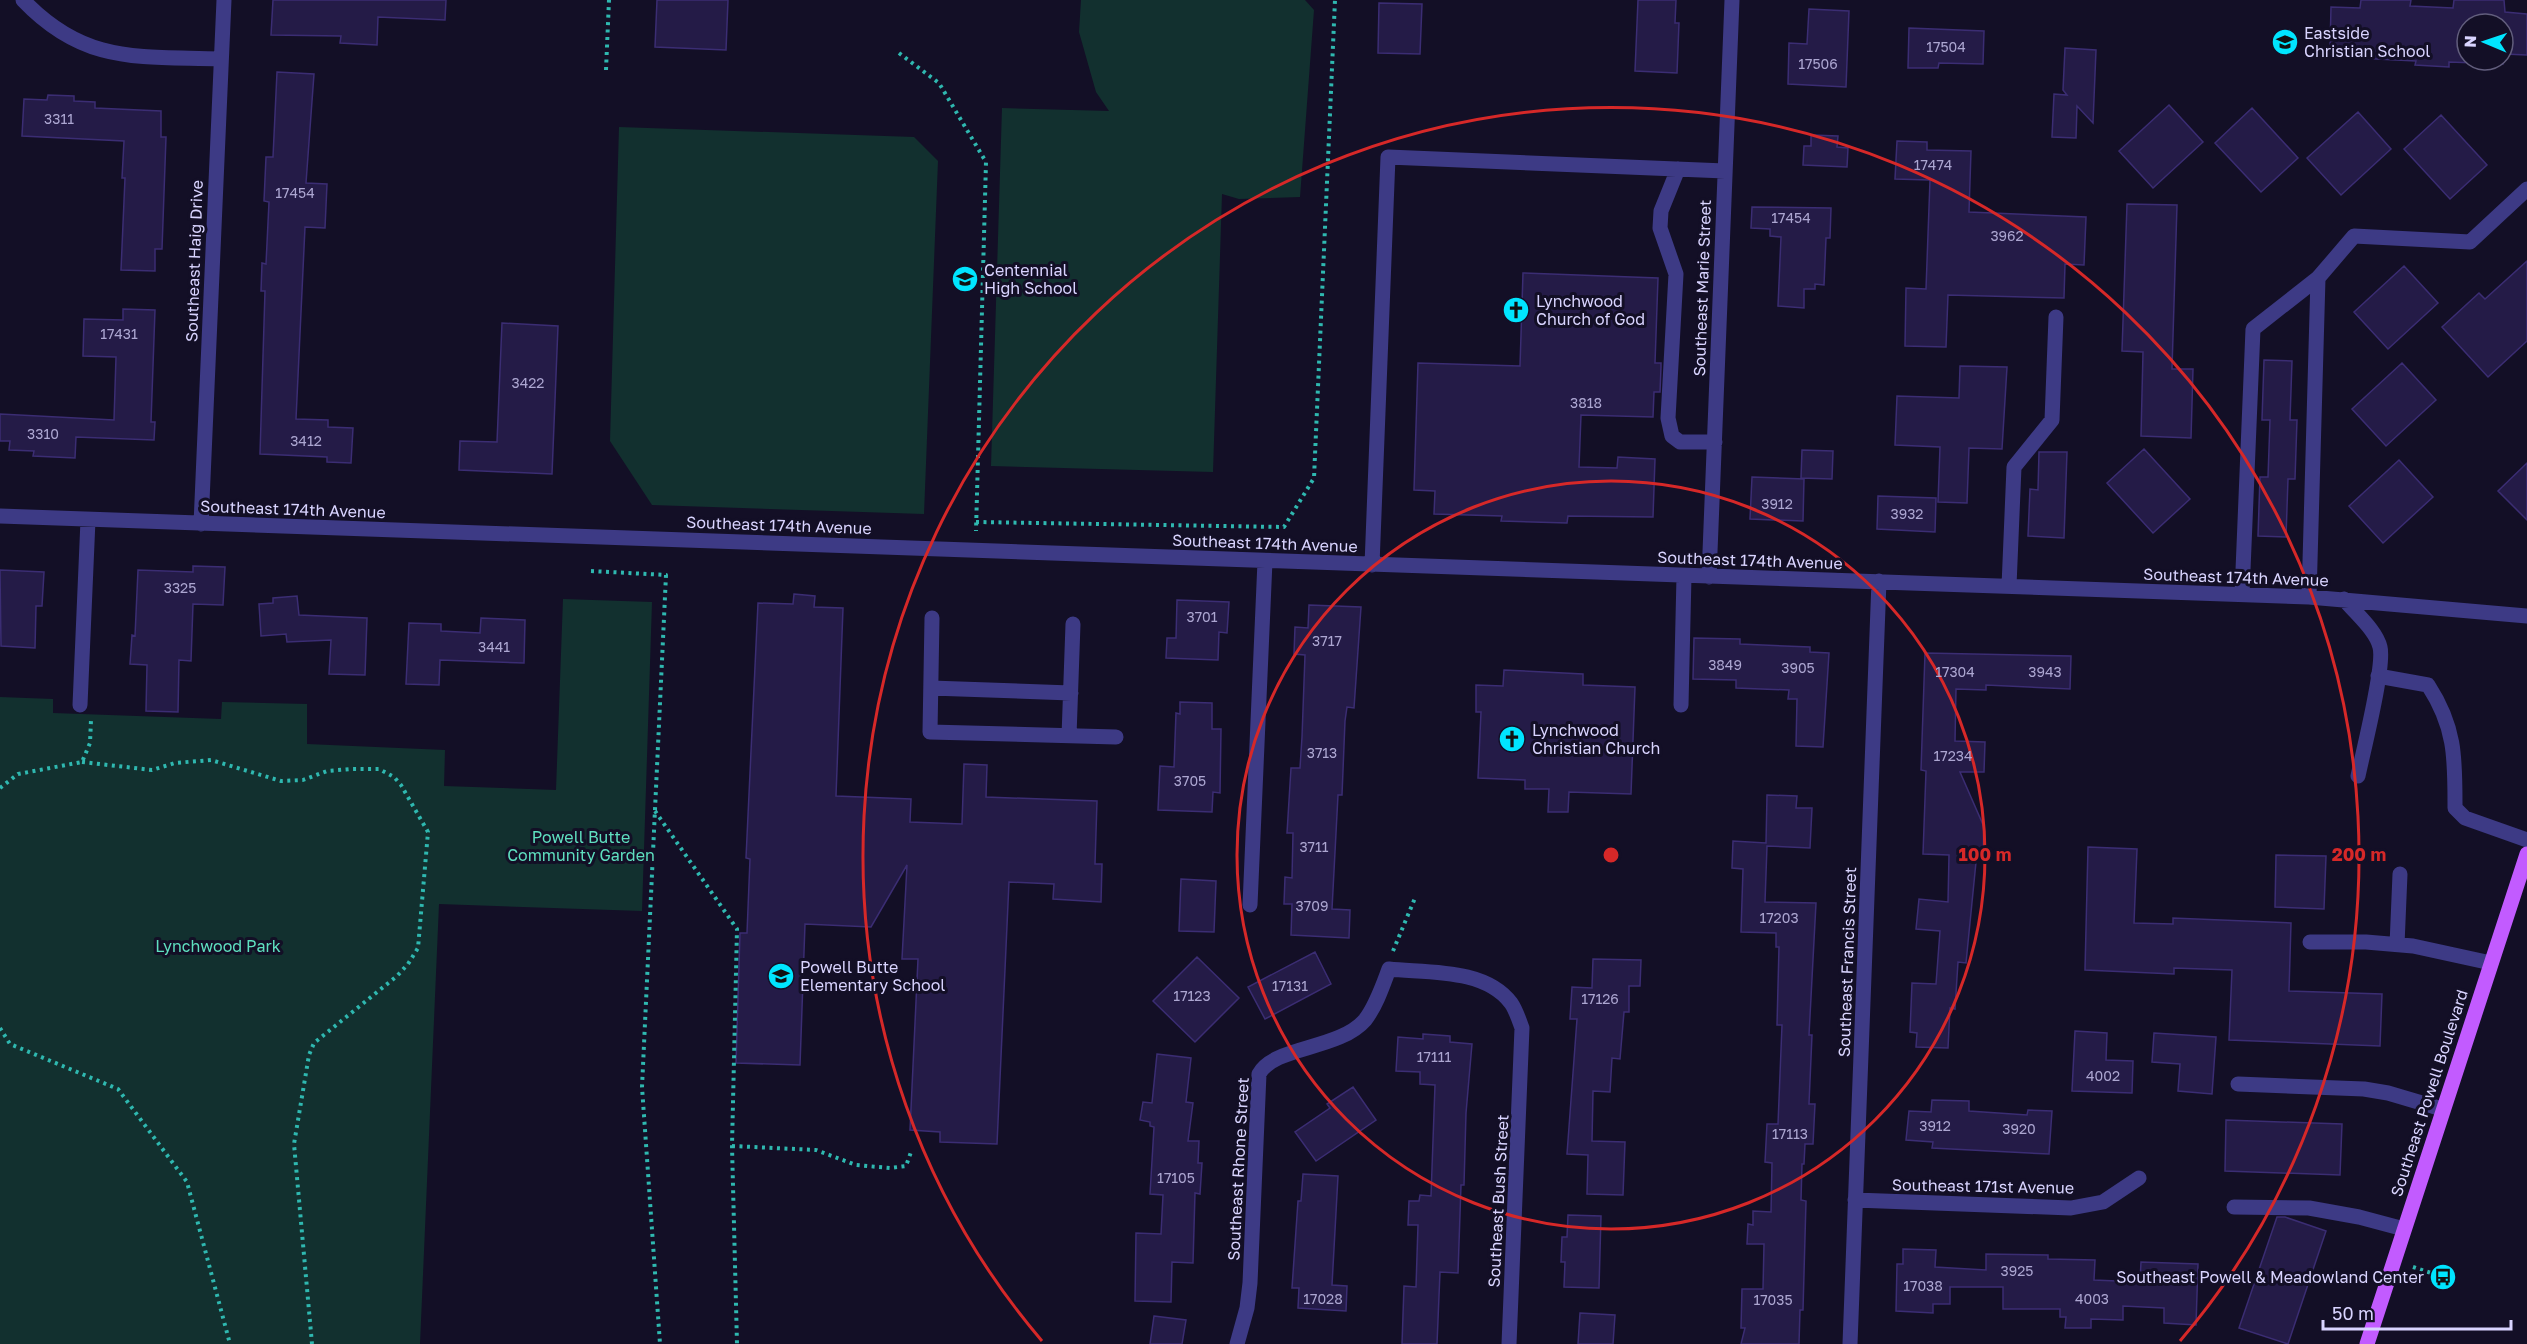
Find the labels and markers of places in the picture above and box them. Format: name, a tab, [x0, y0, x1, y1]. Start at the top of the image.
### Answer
place label: Eastside Christian School	[2304, 23, 2430, 61]
school or university icon: Eastside Christian School	[2270, 27, 2300, 57]
place label: Centennial High School	[984, 260, 1077, 298]
school or university icon: Centennial High School	[950, 264, 980, 294]
place label: Lynchwood Church of God	[1536, 291, 1645, 329]
church icon: Lynchwood Church of God	[1501, 295, 1531, 325]
place label: Lynchwood Christian Church	[1532, 720, 1660, 758]
church icon: Lynchwood Christian Church	[1497, 724, 1527, 754]
centre of rings	[1601, 845, 1621, 865]
place label: Powell Butte Elementary School	[800, 957, 945, 995]
school or university icon: Powell Butte Elementary School	[766, 961, 796, 991]
bus stop icon: Southeast Powell & Meadowland Center	[2428, 1262, 2458, 1292]
place label: Southeast Powell & Meadowland Center	[2116, 1267, 2424, 1287]

